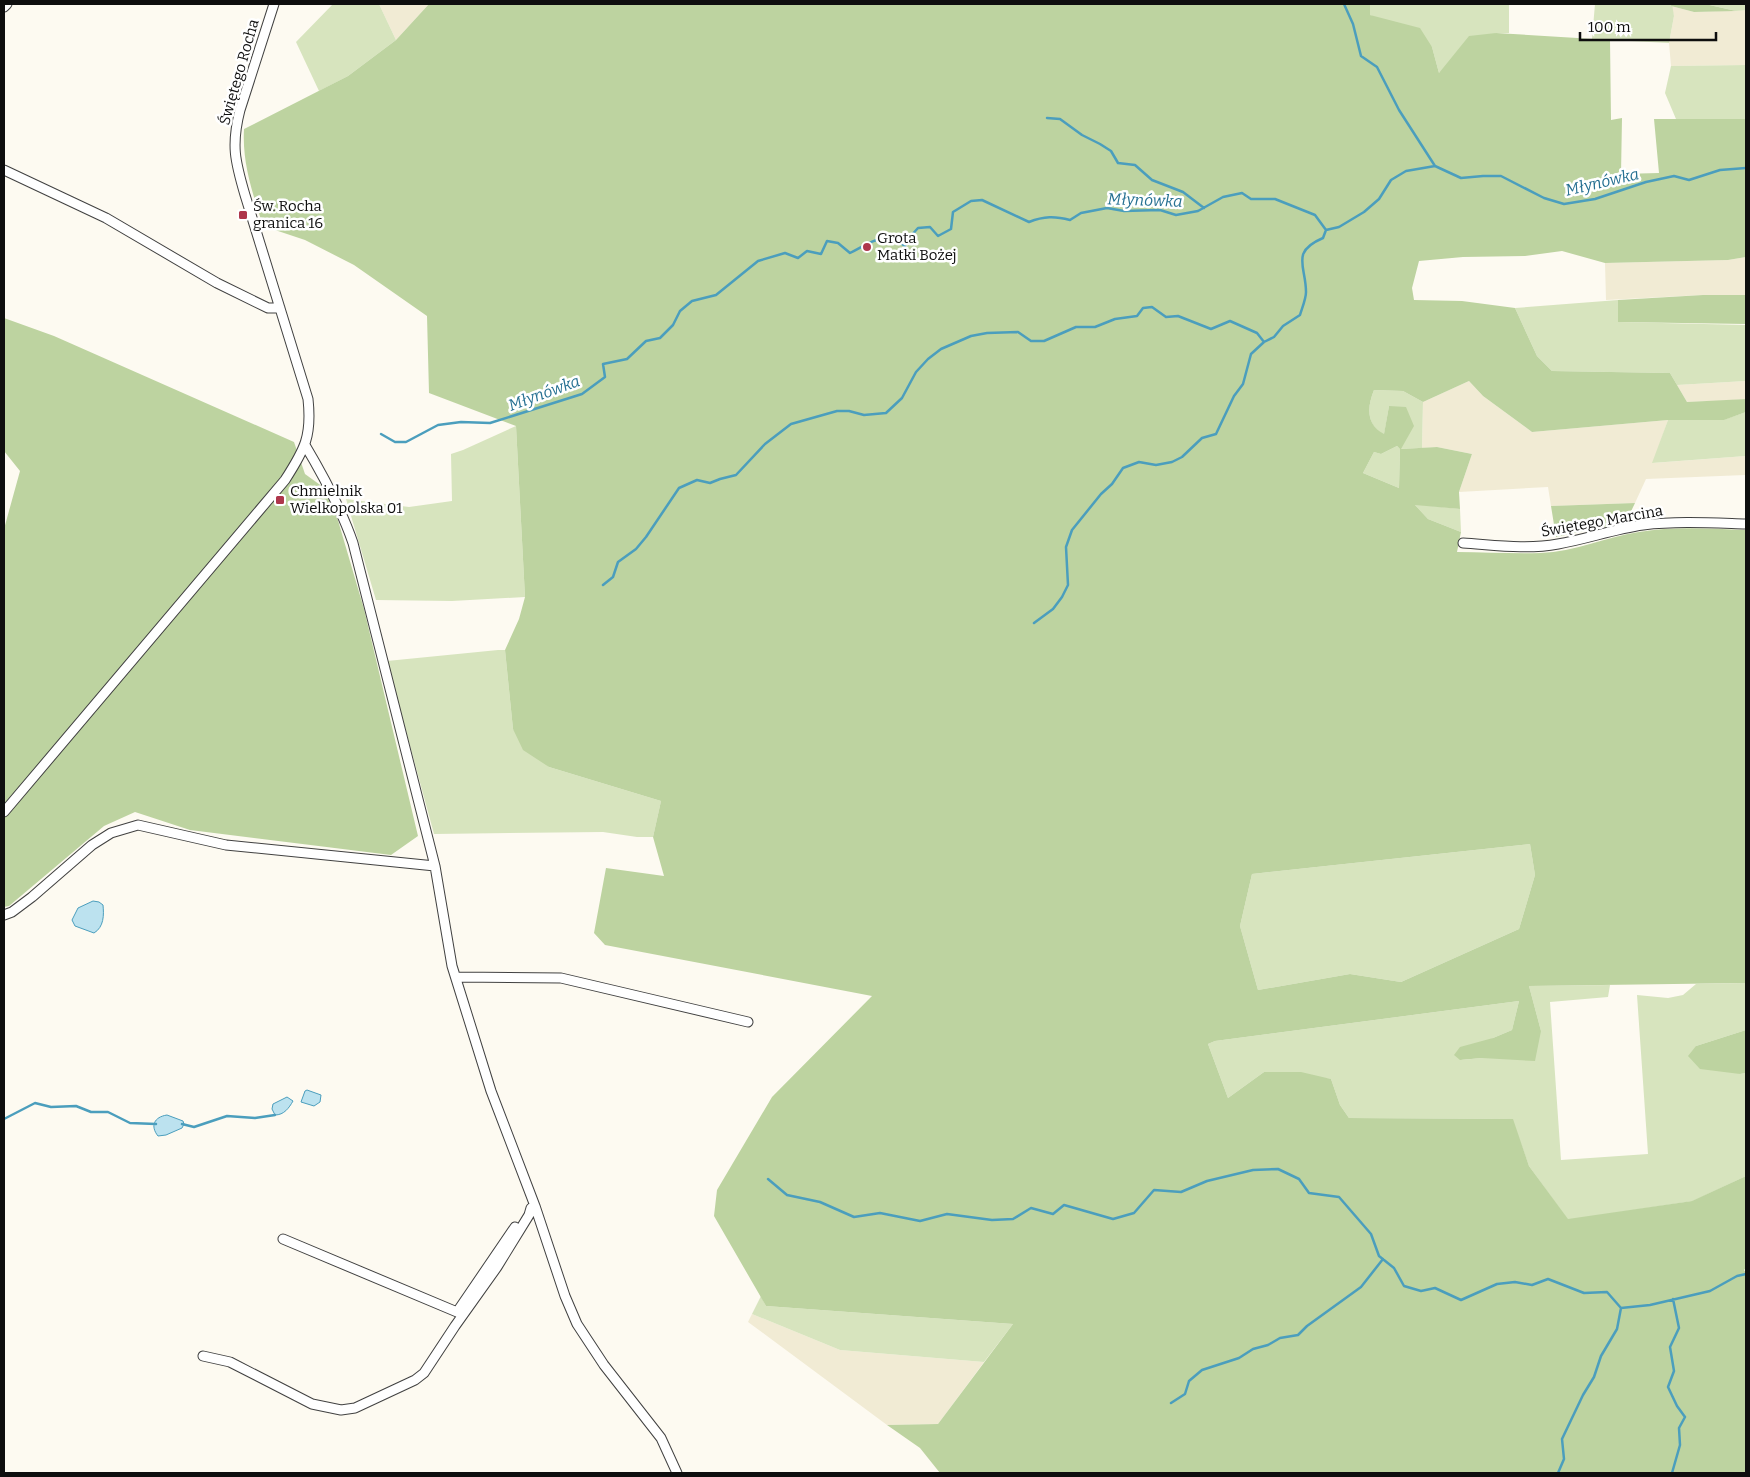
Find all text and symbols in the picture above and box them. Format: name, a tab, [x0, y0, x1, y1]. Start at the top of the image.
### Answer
scale bar	[1580, 10, 1716, 42]
street label: Świętego Rocha	[215, 17, 263, 127]
text: 100 m	[1588, 18, 1631, 36]
water label: Młynówka	[1563, 164, 1641, 200]
water label: Młynówka	[1107, 189, 1183, 211]
place label: Św. Rocha granica 16	[253, 197, 323, 232]
marker: Św. Rocha granica 16	[237, 209, 249, 221]
place label: Grota Matki Bożej	[877, 229, 957, 264]
marker: Grota Matki Bożej	[861, 241, 873, 253]
water label: Młynówka	[505, 371, 583, 415]
place label: Chmielnik Wielkopolska 01	[290, 482, 402, 517]
marker: Chmielnik Wielkopolska 01	[274, 494, 286, 506]
street label: Świętego Marcina	[1540, 501, 1664, 541]

